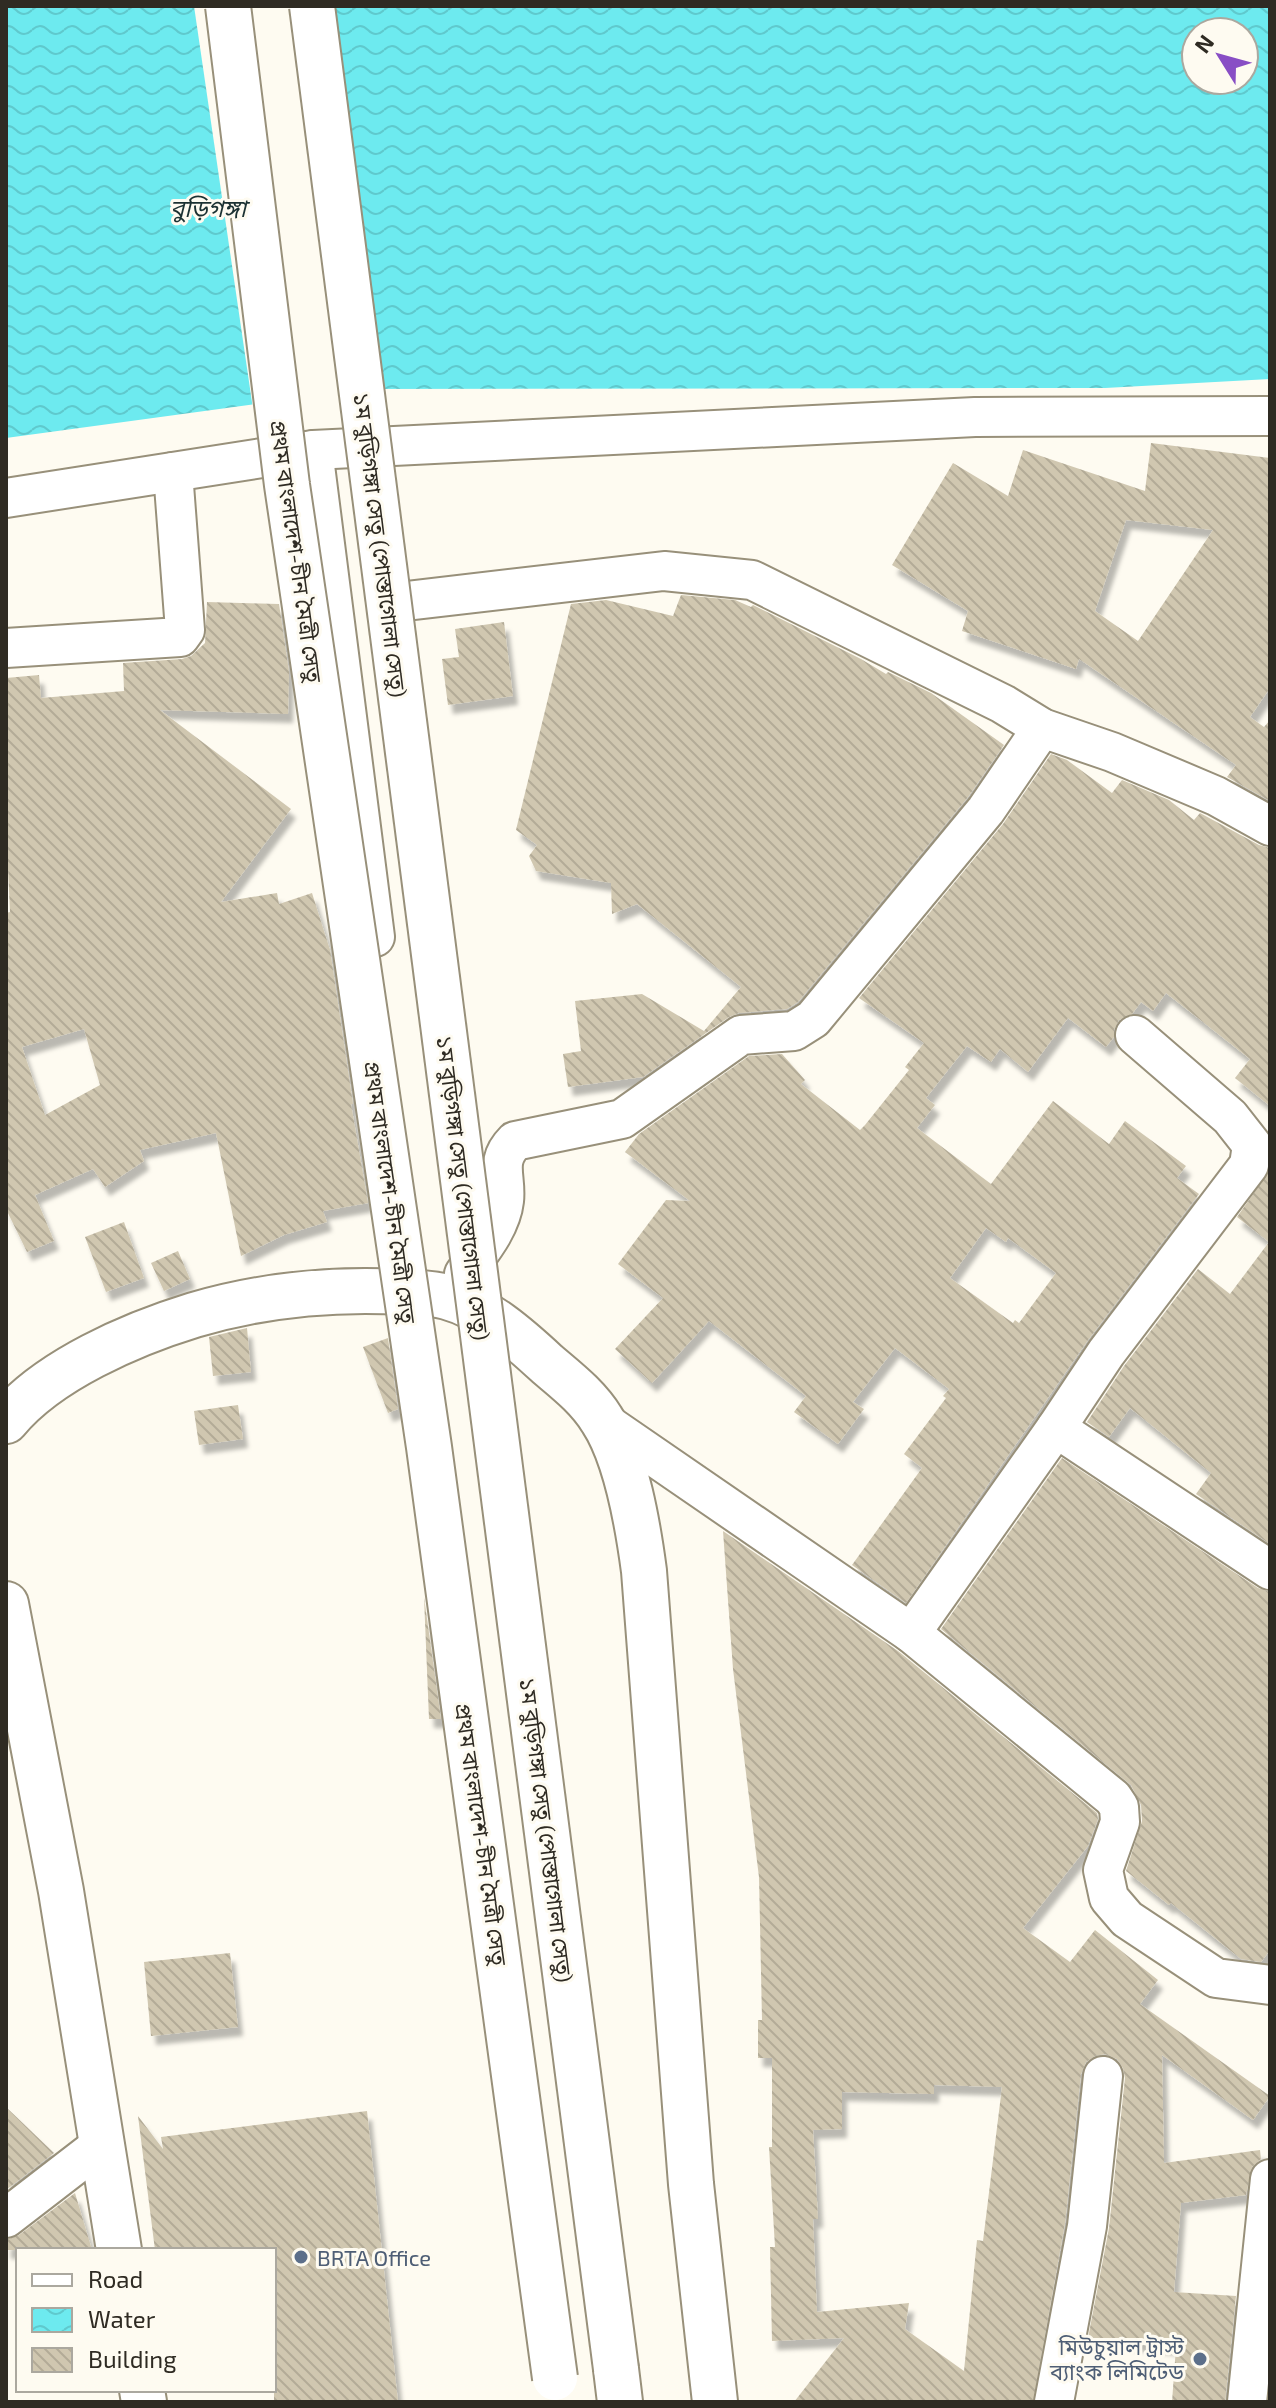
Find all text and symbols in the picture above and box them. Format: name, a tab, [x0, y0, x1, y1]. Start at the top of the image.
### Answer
north arrow	[1180, 16, 1260, 96]
text: N	[1188, 29, 1218, 58]
water label: বুড়িগঙ্গা	[170, 193, 251, 223]
street label: ১ম বুড়িগঙ্গা সেতু (পোস্তাগোলা সেতু)	[347, 391, 413, 699]
street label: প্রথম বাংলাদেশ-চীন মৈত্রী সেতু	[264, 418, 328, 685]
street label: ১ম বুড়িগঙ্গা সেতু (পোস্তাগোলা সেতু)	[430, 1034, 496, 1342]
street label: প্রথম বাংলাদেশ-চীন মৈত্রী সেতু	[358, 1059, 422, 1326]
street label: ১ম বুড়িগঙ্গা সেতু (পোস্তাগোলা সেতু)	[513, 1676, 579, 1984]
street label: প্রথম বাংলাদেশ-চীন মৈত্রী সেতু	[449, 1701, 513, 1968]
place label: BRTA Office	[317, 2244, 431, 2270]
legend	[16, 2248, 276, 2392]
marker: BRTA Office	[292, 2248, 310, 2266]
text: Road	[88, 2264, 143, 2293]
text: Water	[88, 2304, 156, 2333]
place label: মিউচুয়াল ট্রাস্ট ব্যাংক লিমিটেড	[1049, 2333, 1185, 2384]
text: Building	[88, 2344, 177, 2373]
marker: মিউচুয়াল ট্রাস্ট ব্যাংক লিমিটেড	[1191, 2350, 1209, 2368]

